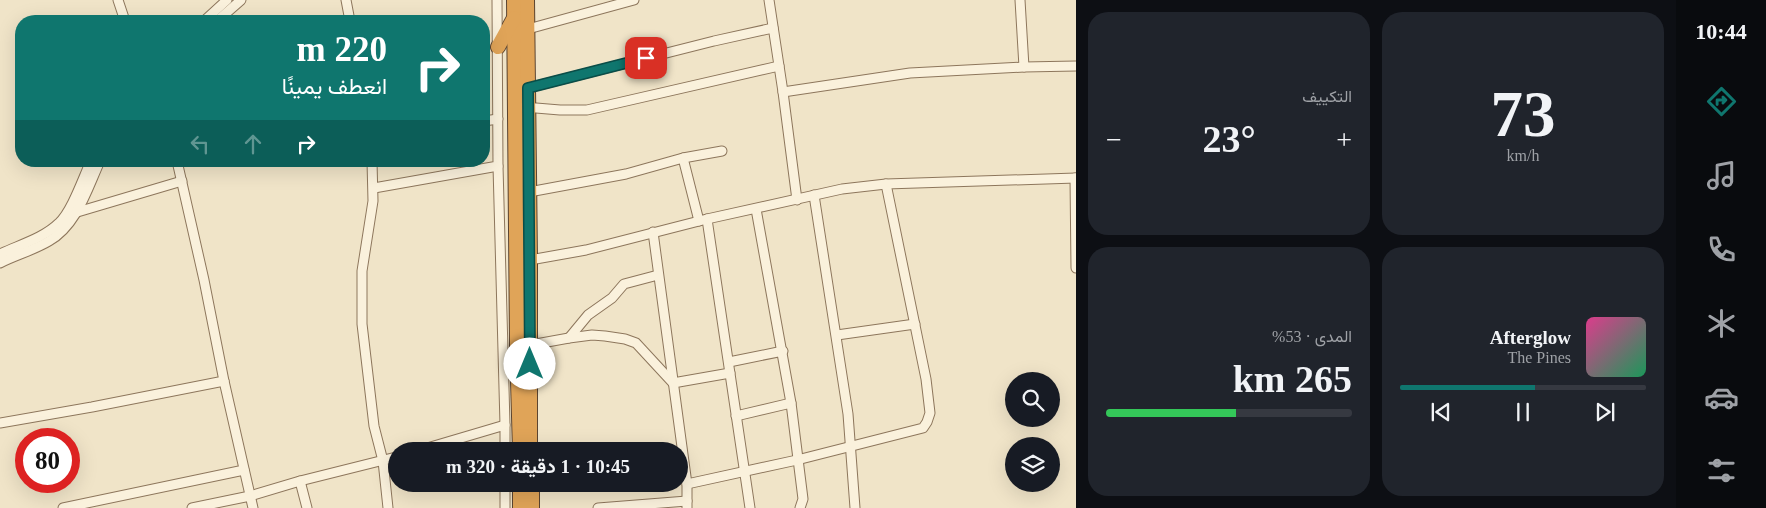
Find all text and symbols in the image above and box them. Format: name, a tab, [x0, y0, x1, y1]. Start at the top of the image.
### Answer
text: 10:44	[1695, 19, 1747, 44]
text: 220 m	[297, 30, 387, 69]
icon: right	[405, 35, 470, 100]
pin	[625, 37, 667, 79]
icon: arrive	[632, 44, 660, 72]
text: انعطف يمينًا	[282, 74, 387, 99]
text: 73	[1491, 78, 1556, 150]
icon: directions	[1704, 84, 1739, 119]
text: التكييف	[1302, 88, 1352, 105]
text: 23°	[1202, 118, 1256, 160]
text: −	[1106, 124, 1122, 155]
text: +	[1336, 124, 1352, 155]
icon: left	[186, 130, 214, 158]
icon: ahead	[239, 130, 267, 158]
icon: right	[292, 130, 320, 158]
text: km/h	[1507, 147, 1539, 164]
icon: music	[1704, 158, 1739, 193]
icon: phone	[1704, 232, 1739, 267]
icon: climate	[1704, 306, 1739, 341]
text: Afterglow	[1490, 327, 1571, 348]
text: المدى · 53%	[1272, 328, 1352, 345]
position arrow	[503, 337, 555, 389]
text: The Pines	[1507, 349, 1571, 366]
text: 265 km	[1233, 358, 1352, 400]
map controls	[1005, 372, 1060, 492]
button: search	[1005, 372, 1060, 427]
icon: car	[1704, 380, 1739, 415]
icon: previous	[1427, 398, 1455, 426]
icon: pause	[1509, 398, 1537, 426]
icon: next	[1591, 398, 1619, 426]
speed limit sign: 80	[15, 428, 80, 493]
button: layers	[1005, 437, 1060, 492]
icon: filters	[1704, 453, 1739, 488]
text: 10:45 · 1 دقيقة · 320 m	[446, 456, 630, 477]

